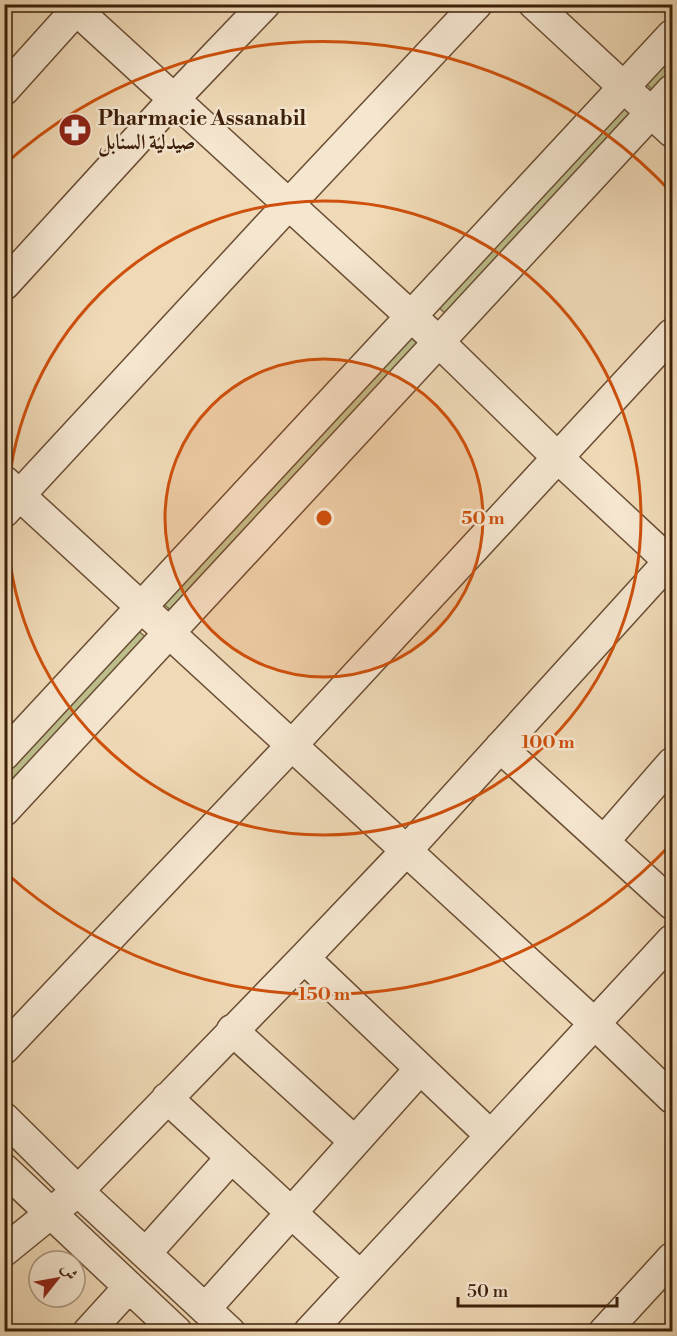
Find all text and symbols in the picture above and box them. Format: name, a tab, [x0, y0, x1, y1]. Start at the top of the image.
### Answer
place label: Pharmacie Assanabil صيدلية السنابل	[98, 106, 306, 157]
pharmacy icon: Pharmacie Assanabil صيدلية السنابل	[57, 112, 93, 148]
text: 50 m	[461, 507, 505, 530]
centre of rings	[314, 508, 334, 528]
text: 100 m	[521, 731, 575, 754]
text: 150 m	[298, 983, 351, 1006]
north arrow	[27, 1249, 87, 1309]
text: ش	[56, 1260, 82, 1284]
scale bar	[458, 1270, 617, 1308]
text: 50 m	[467, 1280, 509, 1303]

